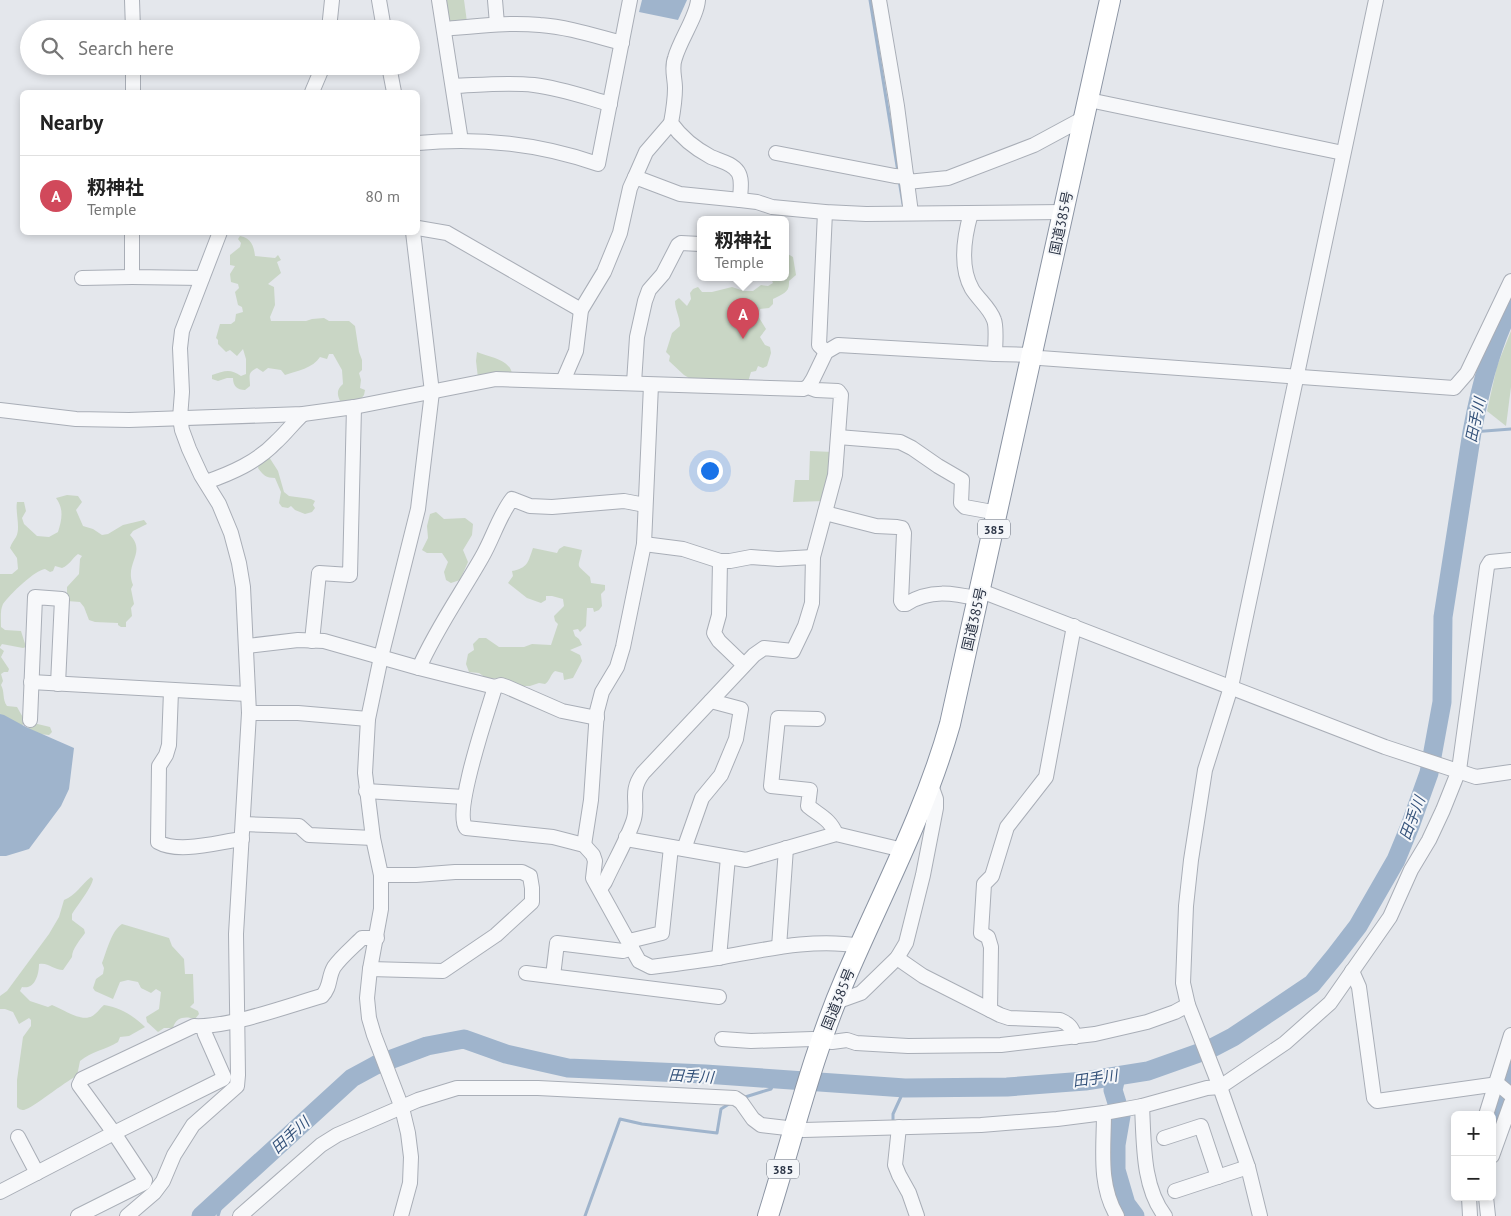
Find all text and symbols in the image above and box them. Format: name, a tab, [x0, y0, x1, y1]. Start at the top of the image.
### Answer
search box	[20, 20, 420, 75]
icon: search	[38, 34, 66, 62]
text: Search here	[78, 36, 174, 60]
text: Nearby	[40, 109, 103, 136]
text: 籾神社	[87, 175, 144, 199]
text: A	[51, 186, 61, 206]
text: 80 m	[365, 186, 400, 206]
street label: 国道385号	[1045, 189, 1077, 257]
text: Temple	[87, 199, 136, 219]
popup	[697, 216, 789, 281]
text: 籾神社	[714, 228, 772, 252]
text: Temple	[714, 252, 764, 272]
pin: A	[727, 298, 759, 339]
water label: 田手川	[1461, 394, 1489, 444]
your location	[697, 458, 723, 484]
road number: 385	[978, 520, 1010, 538]
street label: 国道385号	[958, 585, 990, 653]
water label: 田手川	[1395, 792, 1430, 842]
street label: 国道385号	[818, 966, 858, 1032]
water label: 田手川	[668, 1065, 716, 1087]
water label: 田手川	[1071, 1065, 1121, 1091]
map controls	[1451, 1111, 1496, 1201]
button: +	[1451, 1111, 1496, 1156]
water label: 田手川	[267, 1112, 315, 1157]
button: −	[1451, 1156, 1496, 1201]
road number: 385	[767, 1160, 799, 1178]

